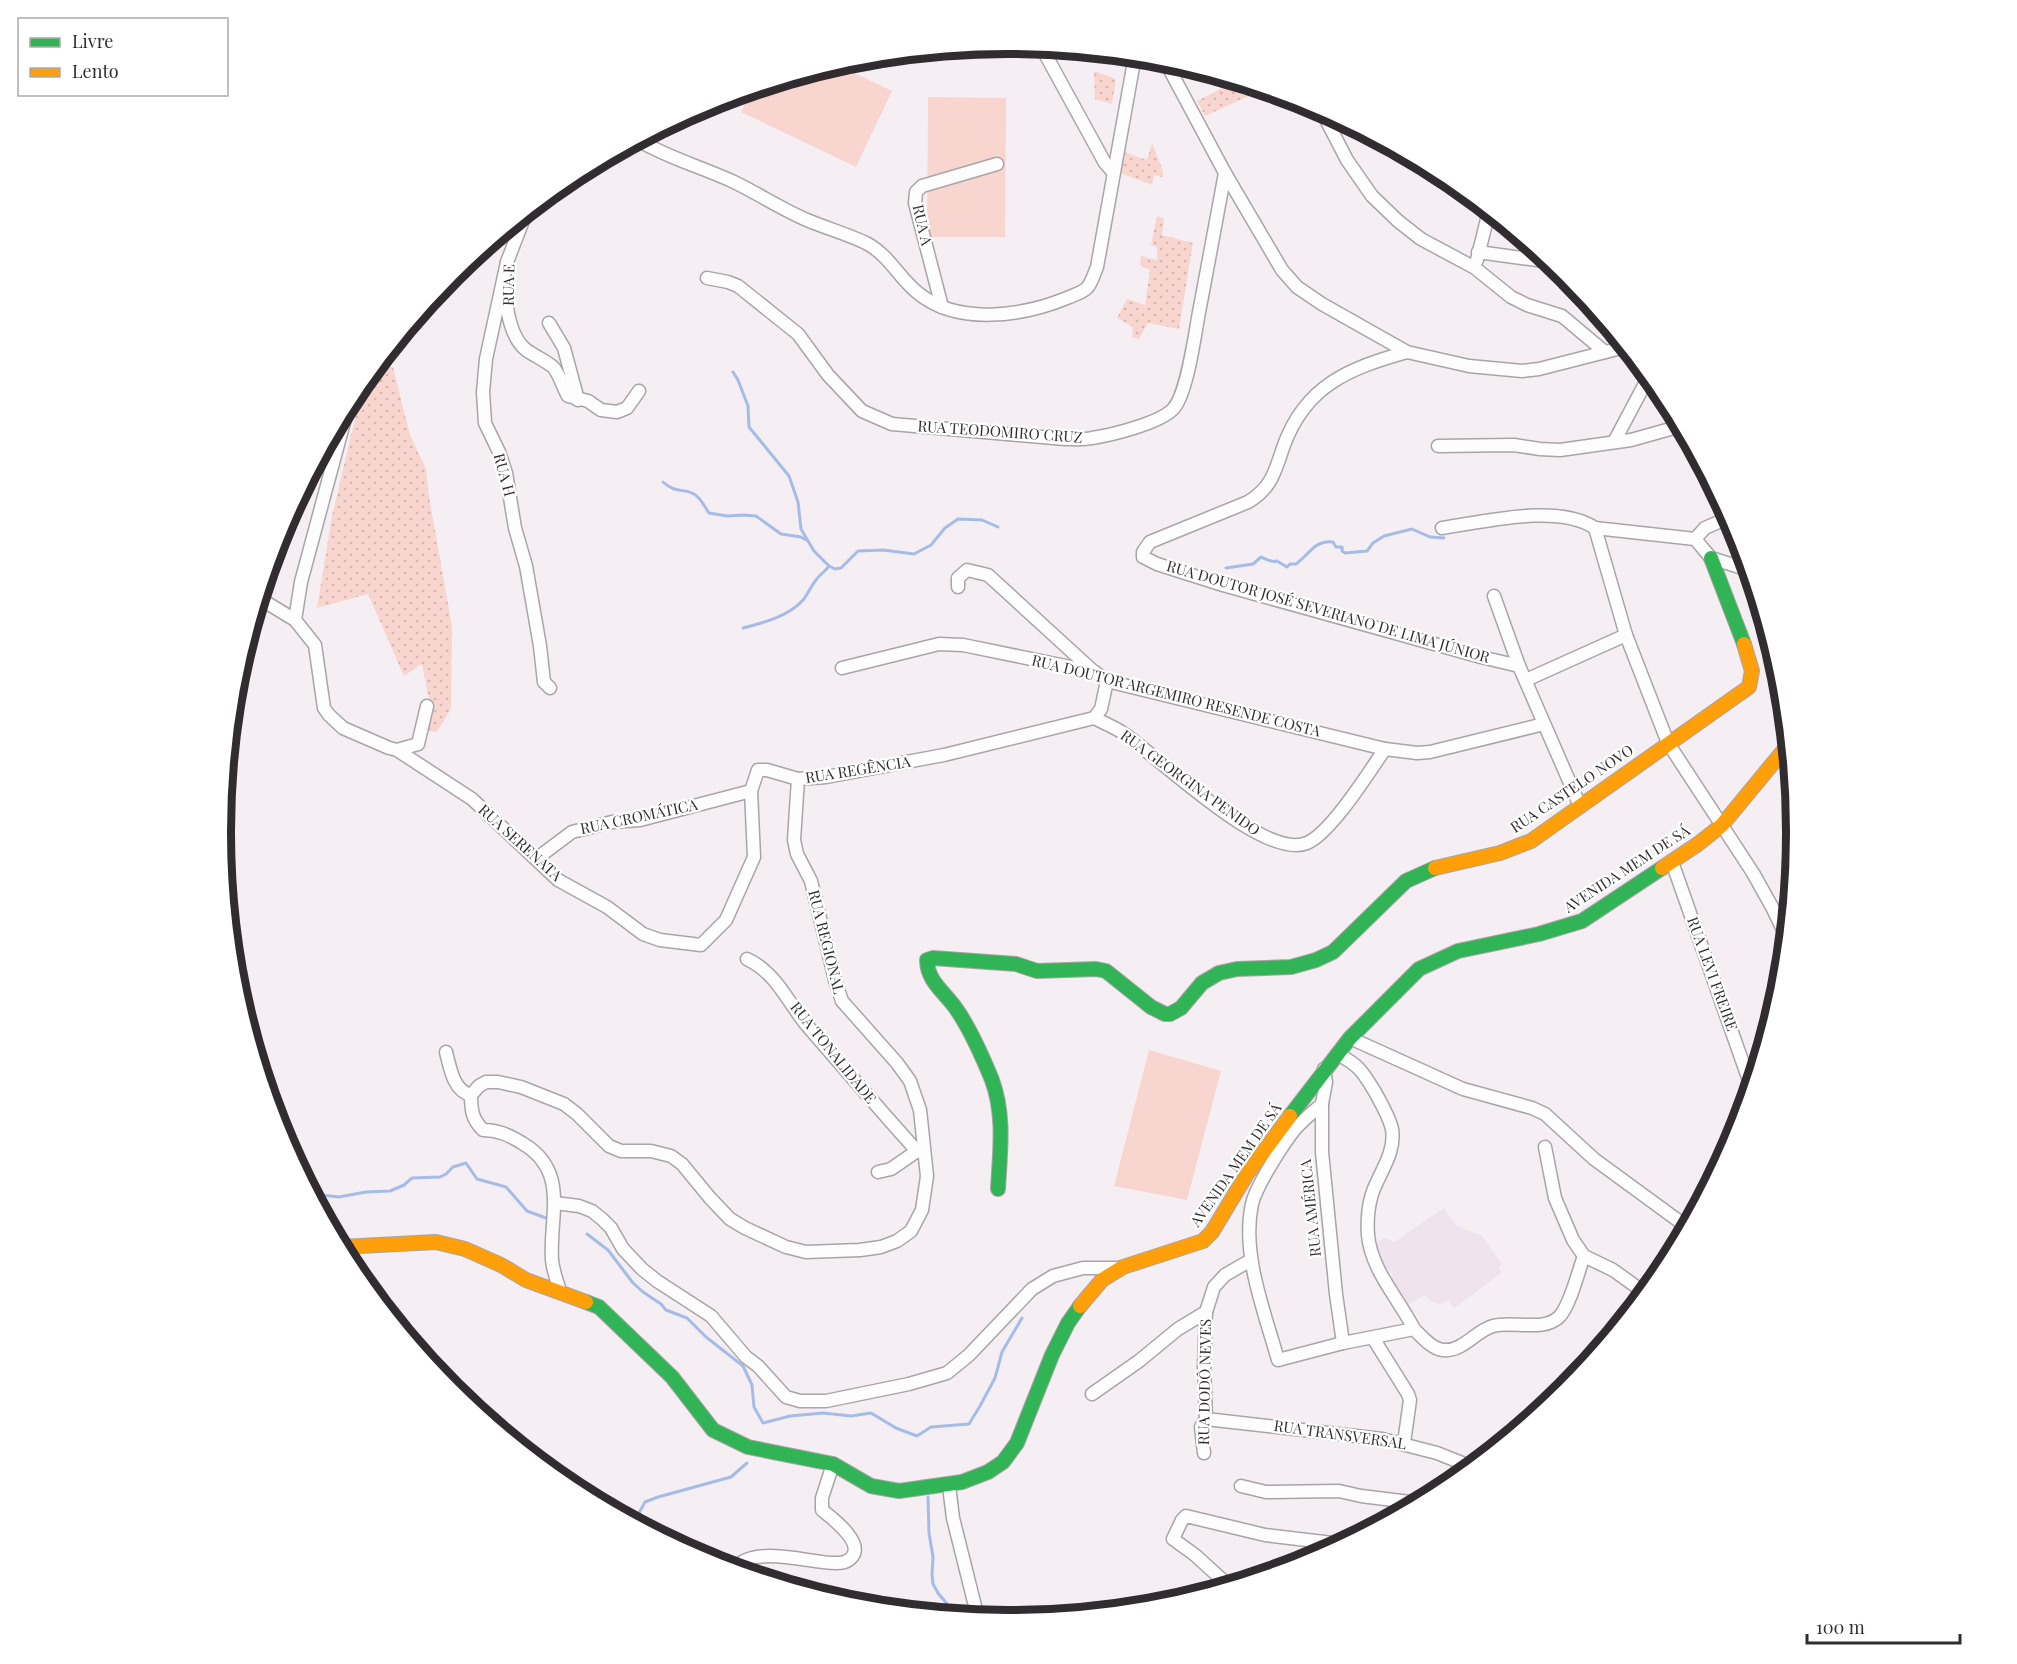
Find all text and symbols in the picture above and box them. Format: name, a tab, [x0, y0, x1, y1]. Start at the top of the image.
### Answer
legend	[18, 18, 228, 96]
text: Livre	[72, 29, 113, 53]
text: Lento	[72, 59, 119, 83]
street label: RUA A	[909, 202, 938, 248]
street label: RUA E	[498, 264, 518, 306]
street label: RUA TEODOMIRO CRUZ	[917, 415, 1083, 447]
street label: RUA H	[490, 451, 520, 499]
street label: RUA DOUTOR JOSÉ SEVERIANO DE LIMA JÚNIOR	[1164, 555, 1492, 667]
street label: RUA DOUTOR ARGEMIRO RESENDE COSTA	[1030, 649, 1323, 741]
street label: RUA GEORGINA PENIDO	[1117, 725, 1264, 840]
street label: RUA CASTELO NOVO	[1506, 740, 1637, 837]
street label: RUA REGÊNCIA	[804, 751, 913, 787]
street label: RUA CROMÁTICA	[578, 794, 700, 838]
street label: RUA SERENATA	[475, 799, 567, 886]
street label: AVENIDA MEM DE SÁ	[1559, 820, 1694, 917]
street label: RUA REGIONAL	[804, 888, 850, 996]
street label: RUA LEVI FREIRE	[1683, 914, 1743, 1034]
street label: RUA TONALIDADE	[786, 997, 881, 1107]
street label: AVENIDA MEM DE SÁ	[1184, 1098, 1286, 1231]
street label: RUA AMÉRICA	[1295, 1158, 1325, 1258]
street label: RUA DODÔ NEVES	[1193, 1319, 1215, 1445]
street label: RUA TRANSVERSAL	[1273, 1415, 1408, 1453]
scale bar	[1807, 1607, 1960, 1645]
text: 100 m	[1816, 1615, 1865, 1639]

